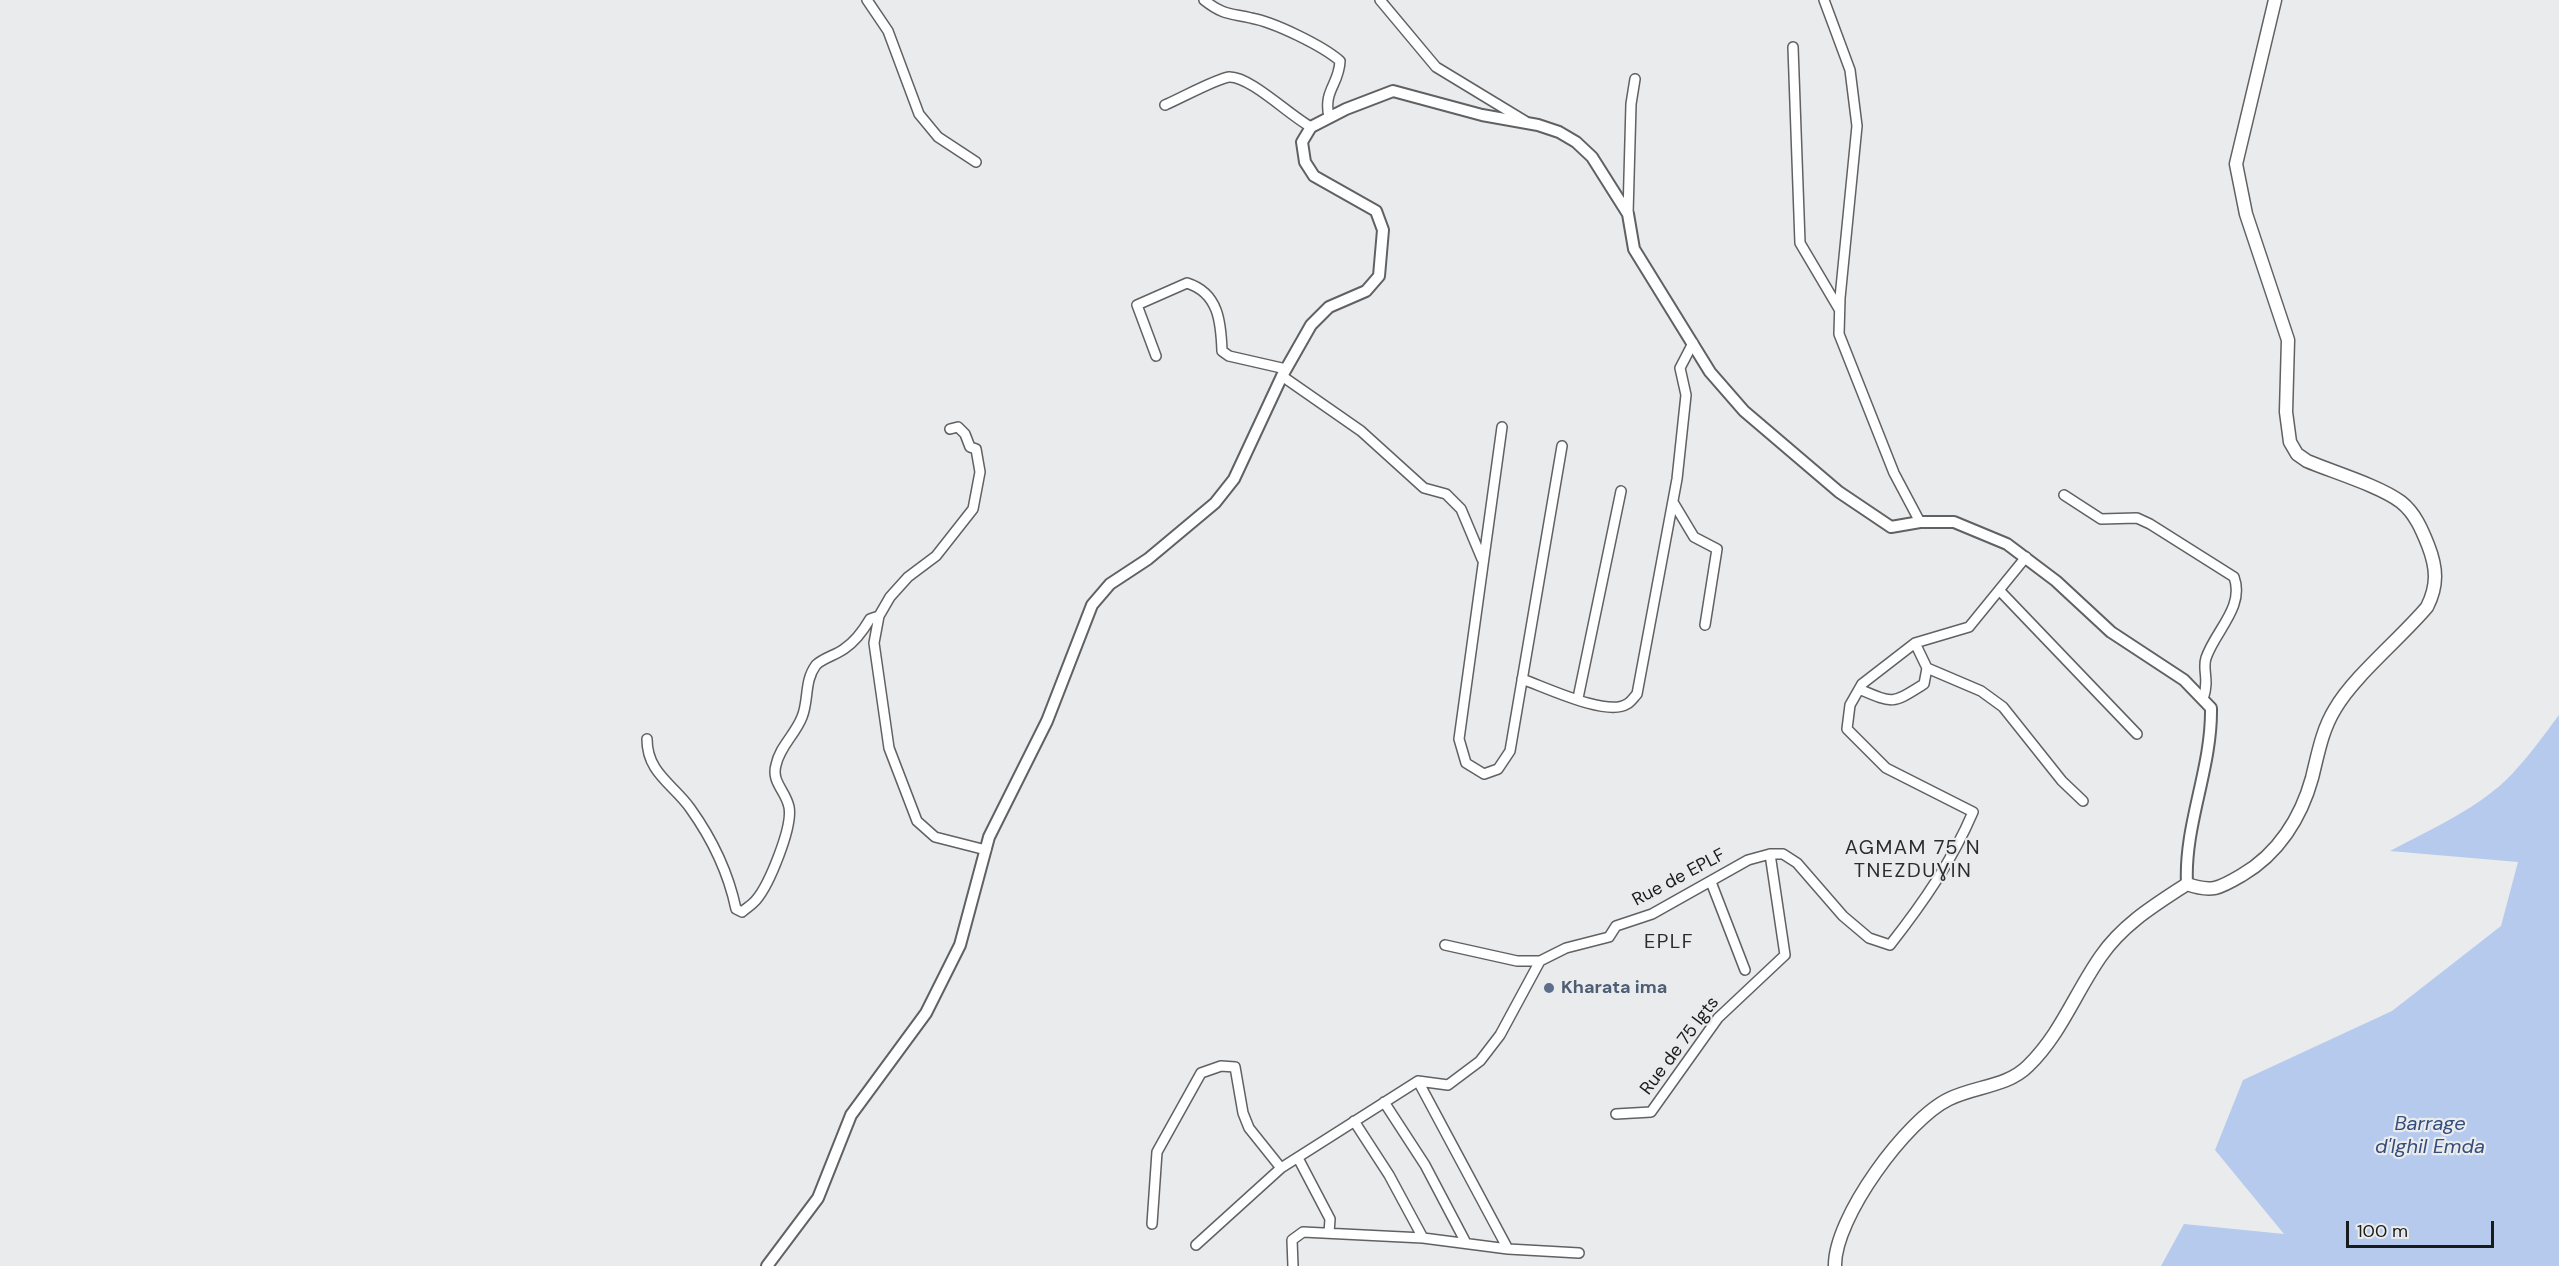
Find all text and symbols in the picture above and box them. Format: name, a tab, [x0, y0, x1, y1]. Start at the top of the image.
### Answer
district label: AGMAM 75 N TNEZDUƔIN	[1845, 837, 1981, 884]
street label: Rue de EPLF	[1629, 845, 1729, 911]
district label: EPLF	[1644, 931, 1694, 955]
place label: Kharata ima	[1561, 977, 1667, 999]
marker: Kharata ima	[1542, 981, 1556, 995]
street label: Rue de 75 lgts	[1636, 993, 1724, 1099]
water label: Barrage d'Ighil Emda	[2375, 1113, 2485, 1160]
scale bar	[2349, 1209, 2498, 1247]
text: 100 m	[2357, 1219, 2408, 1243]

